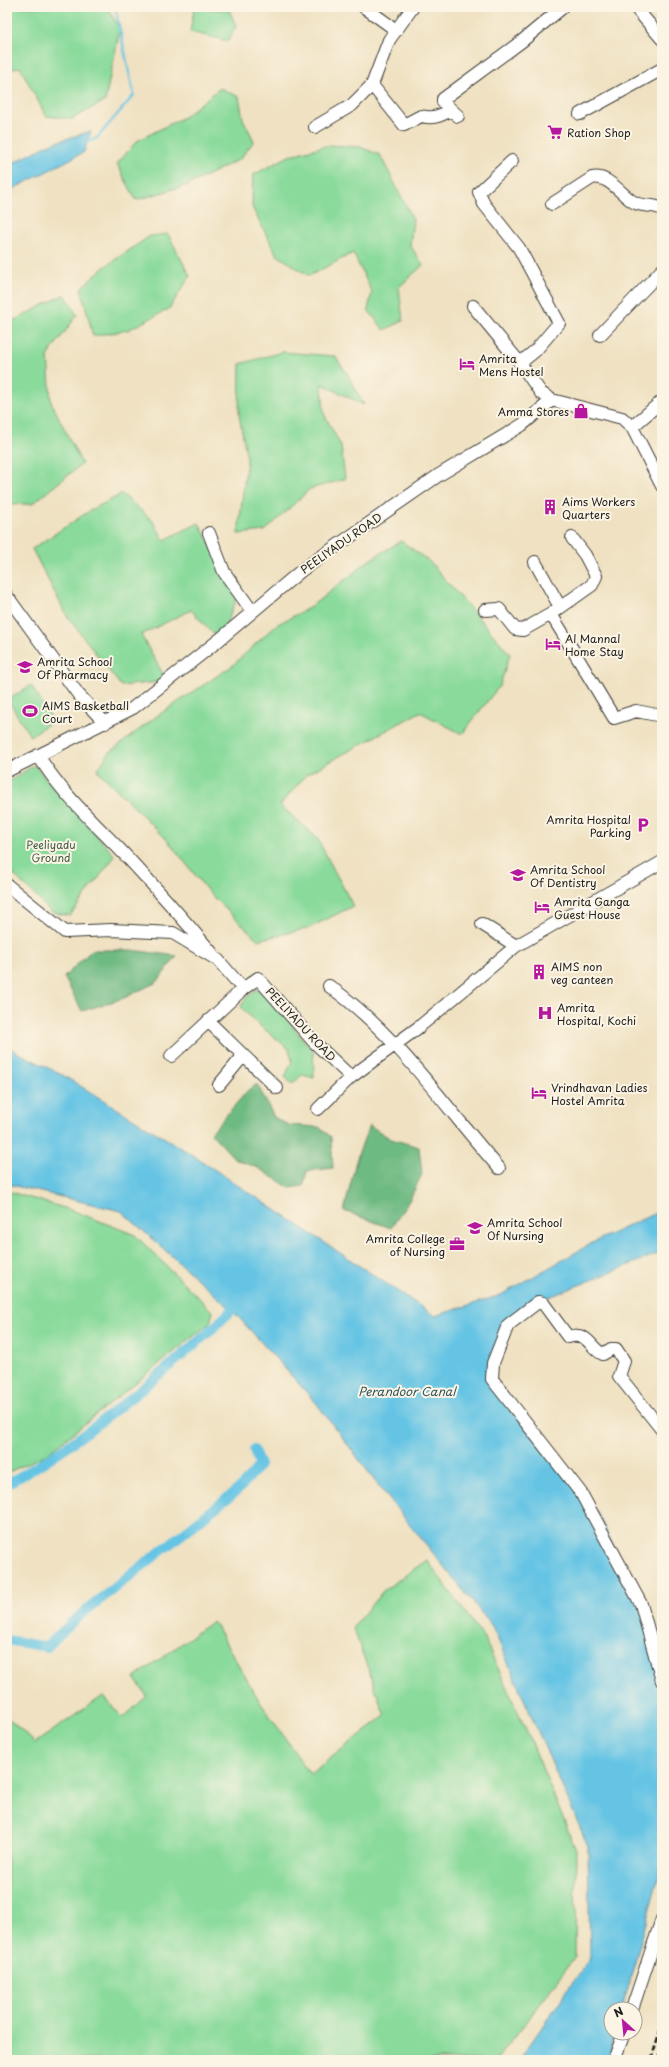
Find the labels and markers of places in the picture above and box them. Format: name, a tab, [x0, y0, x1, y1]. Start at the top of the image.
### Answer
supermarket icon: Ration Shop	[546, 123, 564, 141]
place label: Ration Shop	[567, 124, 631, 141]
place label: Amrita Mens Hostel	[479, 350, 544, 380]
hotel icon: Amrita Mens Hostel	[458, 355, 476, 373]
shop icon: Amma Stores	[572, 402, 590, 420]
place label: Amma Stores	[498, 403, 569, 420]
place label: Aims Workers Quarters	[562, 493, 635, 523]
building icon: Aims Workers Quarters	[541, 498, 559, 516]
place label: Al Mannal Home Stay	[565, 630, 624, 660]
hotel icon: Al Mannal Home Stay	[544, 635, 562, 653]
place label: Amrita School Of Pharmacy	[37, 653, 112, 683]
school or university icon: Amrita School Of Pharmacy	[16, 658, 34, 676]
place label: AIMS Basketball Court	[42, 697, 129, 727]
sports icon: AIMS Basketball Court	[21, 702, 39, 720]
place label: Amrita Hospital Parking	[546, 811, 631, 841]
parking icon: Amrita Hospital Parking	[634, 816, 652, 834]
place label: Amrita School Of Dentistry	[530, 861, 605, 891]
school or university icon: Amrita School Of Dentistry	[509, 866, 527, 884]
place label: Amrita Ganga Guest House	[554, 893, 631, 923]
hotel icon: Amrita Ganga Guest House	[533, 898, 551, 916]
place label: AIMS non veg canteen	[551, 958, 614, 988]
building icon: AIMS non veg canteen	[530, 963, 548, 981]
place label: Amrita Hospital, Kochi	[557, 999, 636, 1029]
hospital icon: Amrita Hospital, Kochi	[536, 1004, 554, 1022]
place label: Vrindhavan Ladies Hostel Amrita	[551, 1079, 648, 1109]
hotel icon: Vrindhavan Ladies Hostel Amrita	[530, 1084, 548, 1102]
place label: Amrita School Of Nursing	[487, 1214, 562, 1244]
school or university icon: Amrita School Of Nursing	[466, 1219, 484, 1237]
place label: Amrita College of Nursing	[366, 1230, 445, 1260]
office icon: Amrita College of Nursing	[448, 1235, 466, 1253]

